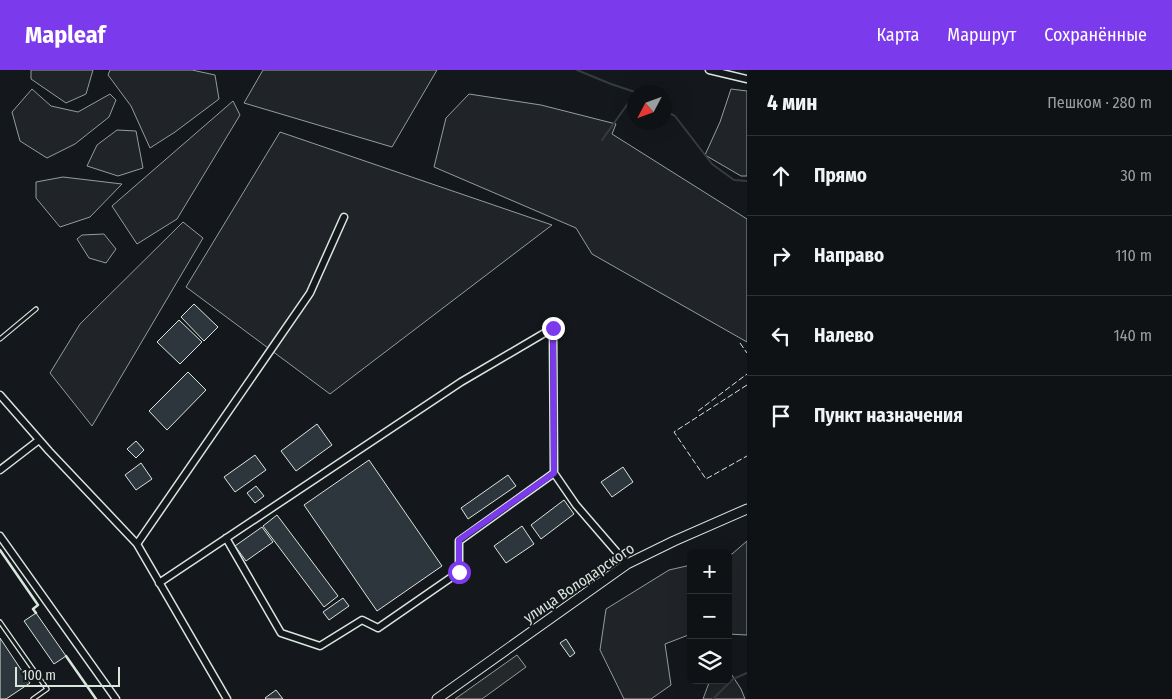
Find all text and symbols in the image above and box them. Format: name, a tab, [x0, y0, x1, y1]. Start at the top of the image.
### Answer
text: Mapleaf	[25, 21, 105, 49]
text: Карта	[876, 24, 919, 46]
text: Маршрут	[947, 24, 1016, 46]
text: Сохранённые	[1044, 24, 1147, 46]
north arrow	[627, 85, 672, 130]
text: 4 мин	[767, 90, 817, 116]
text: Пешком · 280 m	[1047, 93, 1152, 112]
icon: ahead	[767, 162, 795, 190]
text: Прямо	[814, 164, 867, 187]
text: 30 m	[1120, 166, 1152, 185]
icon: right	[767, 242, 795, 270]
text: Направо	[814, 244, 884, 267]
text: 110 m	[1115, 246, 1152, 265]
route end	[542, 317, 565, 340]
icon: left	[767, 322, 795, 350]
text: Налево	[814, 324, 874, 347]
text: 140 m	[1114, 326, 1152, 345]
icon: arrive	[767, 402, 795, 430]
text: Пункт назначения	[814, 404, 963, 427]
street label: улица Володарского	[520, 539, 638, 627]
map controls	[687, 549, 732, 684]
button: +	[687, 549, 732, 594]
route start	[448, 561, 471, 584]
button: −	[687, 594, 732, 639]
button: layers	[687, 639, 732, 684]
scale bar	[15, 664, 120, 687]
text: 100 m	[22, 667, 56, 684]

